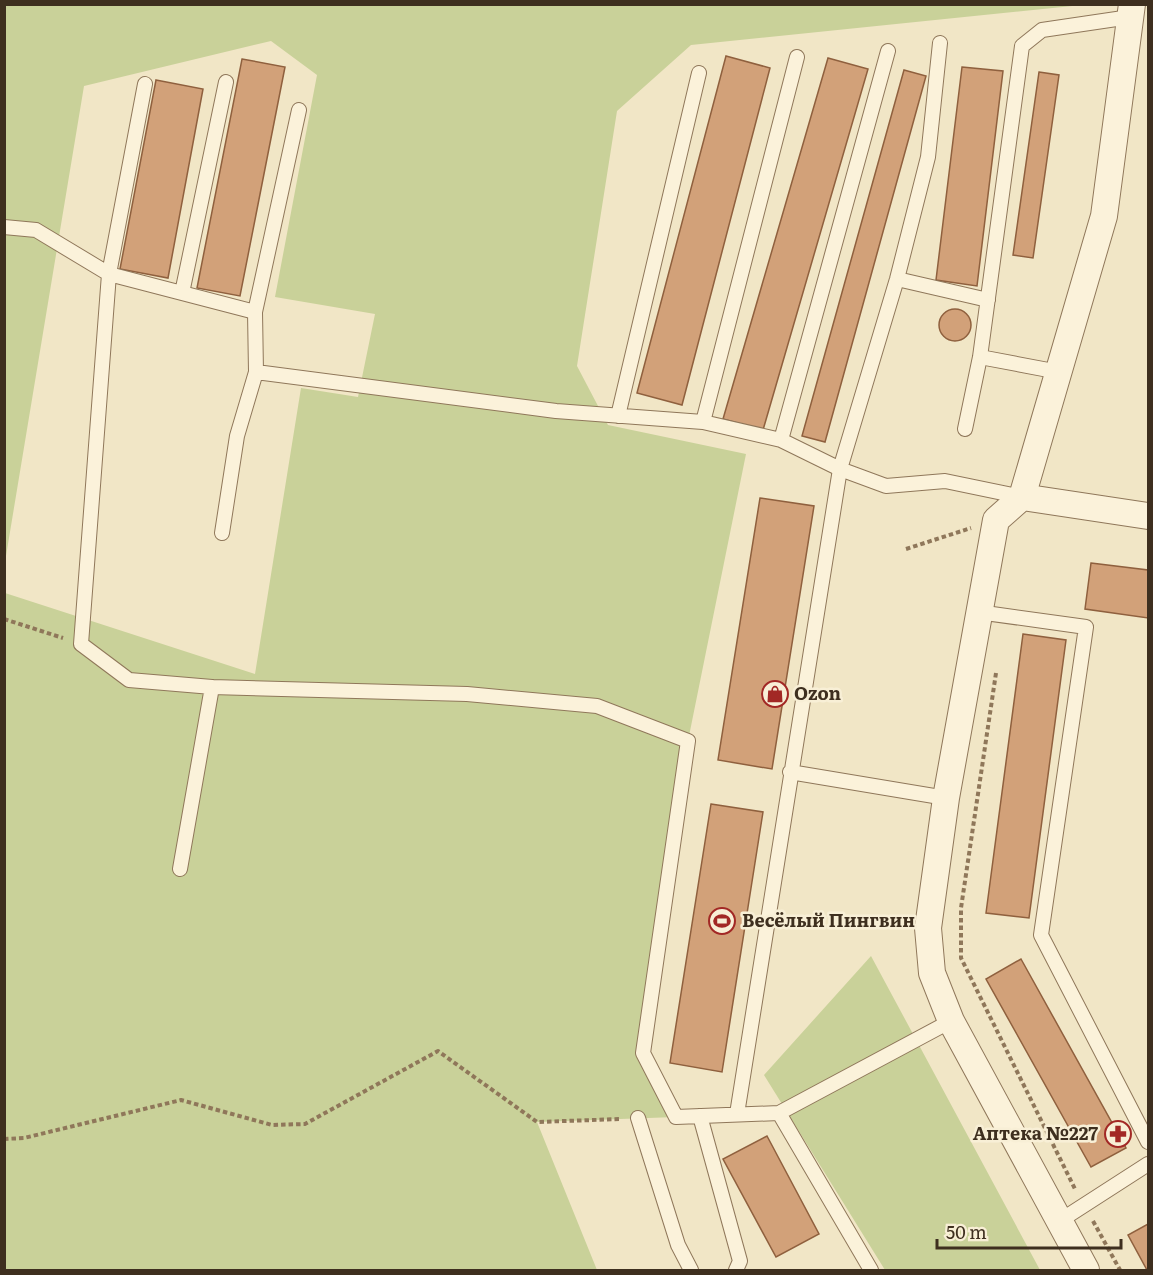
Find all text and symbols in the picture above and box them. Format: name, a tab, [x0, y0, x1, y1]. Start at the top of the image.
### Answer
shop icon: Ozon	[760, 679, 790, 709]
place label: Ozon	[794, 679, 841, 706]
sports icon: Весёлый Пингвин	[707, 906, 737, 936]
place label: Весёлый Пингвин	[742, 906, 915, 933]
place label: Аптека №227	[973, 1119, 1098, 1146]
pharmacy icon: Аптека №227	[1103, 1119, 1133, 1149]
scale bar	[937, 1212, 1122, 1250]
text: 50 m	[946, 1218, 987, 1245]

